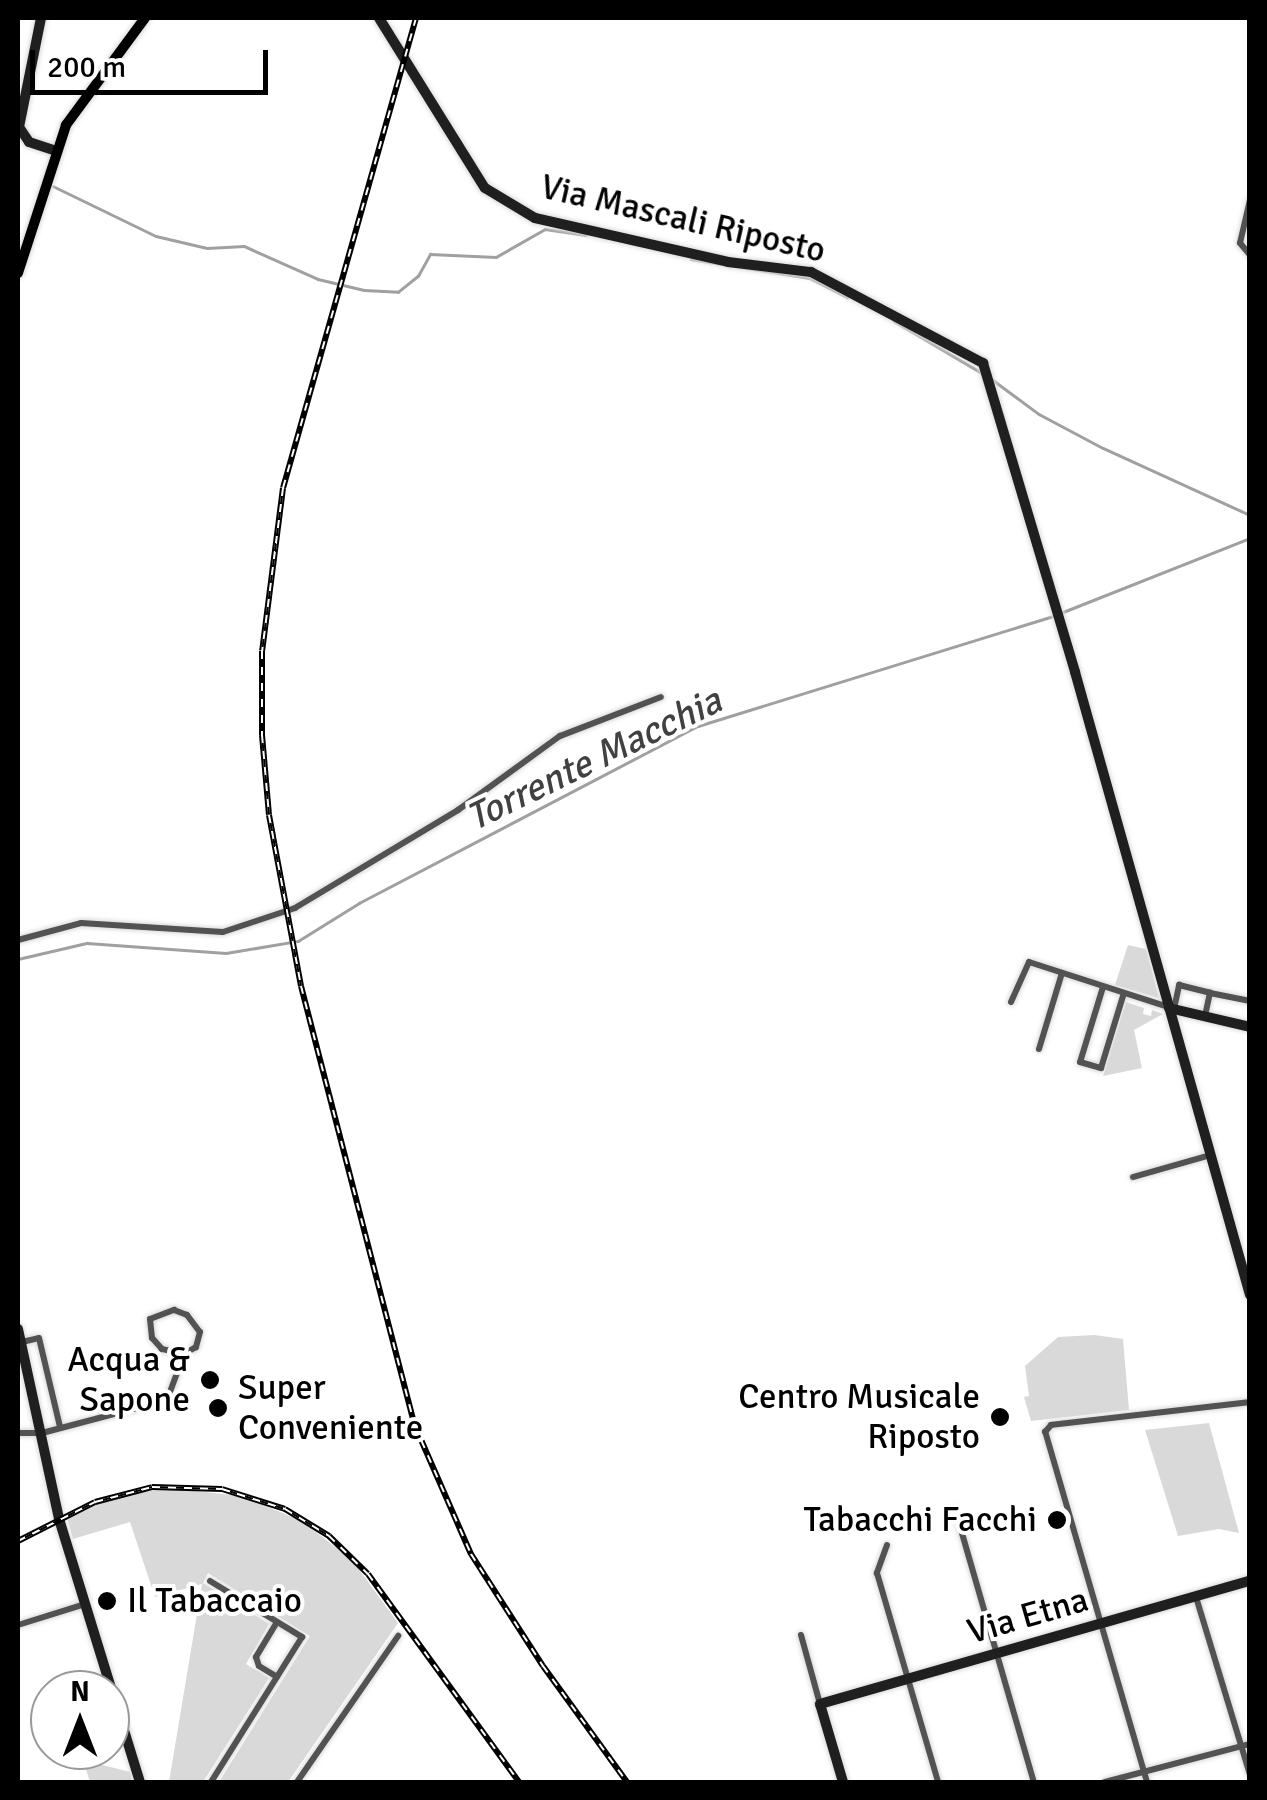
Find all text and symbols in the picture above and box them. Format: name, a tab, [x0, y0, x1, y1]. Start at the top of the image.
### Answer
scale bar	[35, 30, 272, 92]
text: 200 m	[47, 49, 126, 86]
street label: Via Mascali Riposto	[537, 166, 829, 272]
water label: Torrente Macchia	[459, 678, 729, 840]
place label: Acqua & Sapone	[67, 1339, 190, 1421]
place label: Super Conveniente	[238, 1367, 423, 1449]
marker: Acqua & Sapone	[199, 1369, 221, 1391]
place label: Centro Musicale Riposto	[738, 1376, 980, 1458]
marker: Super Conveniente	[207, 1397, 229, 1419]
marker: Centro Musicale Riposto	[989, 1406, 1011, 1428]
place label: Tabacchi Facchi	[803, 1499, 1037, 1541]
marker: Tabacchi Facchi	[1046, 1509, 1068, 1531]
street label: Via Etna	[963, 1579, 1093, 1653]
place label: Il Tabaccaio	[127, 1580, 302, 1622]
marker: Il Tabaccaio	[96, 1590, 118, 1612]
north arrow	[30, 1670, 130, 1770]
text: N	[70, 1675, 90, 1709]

